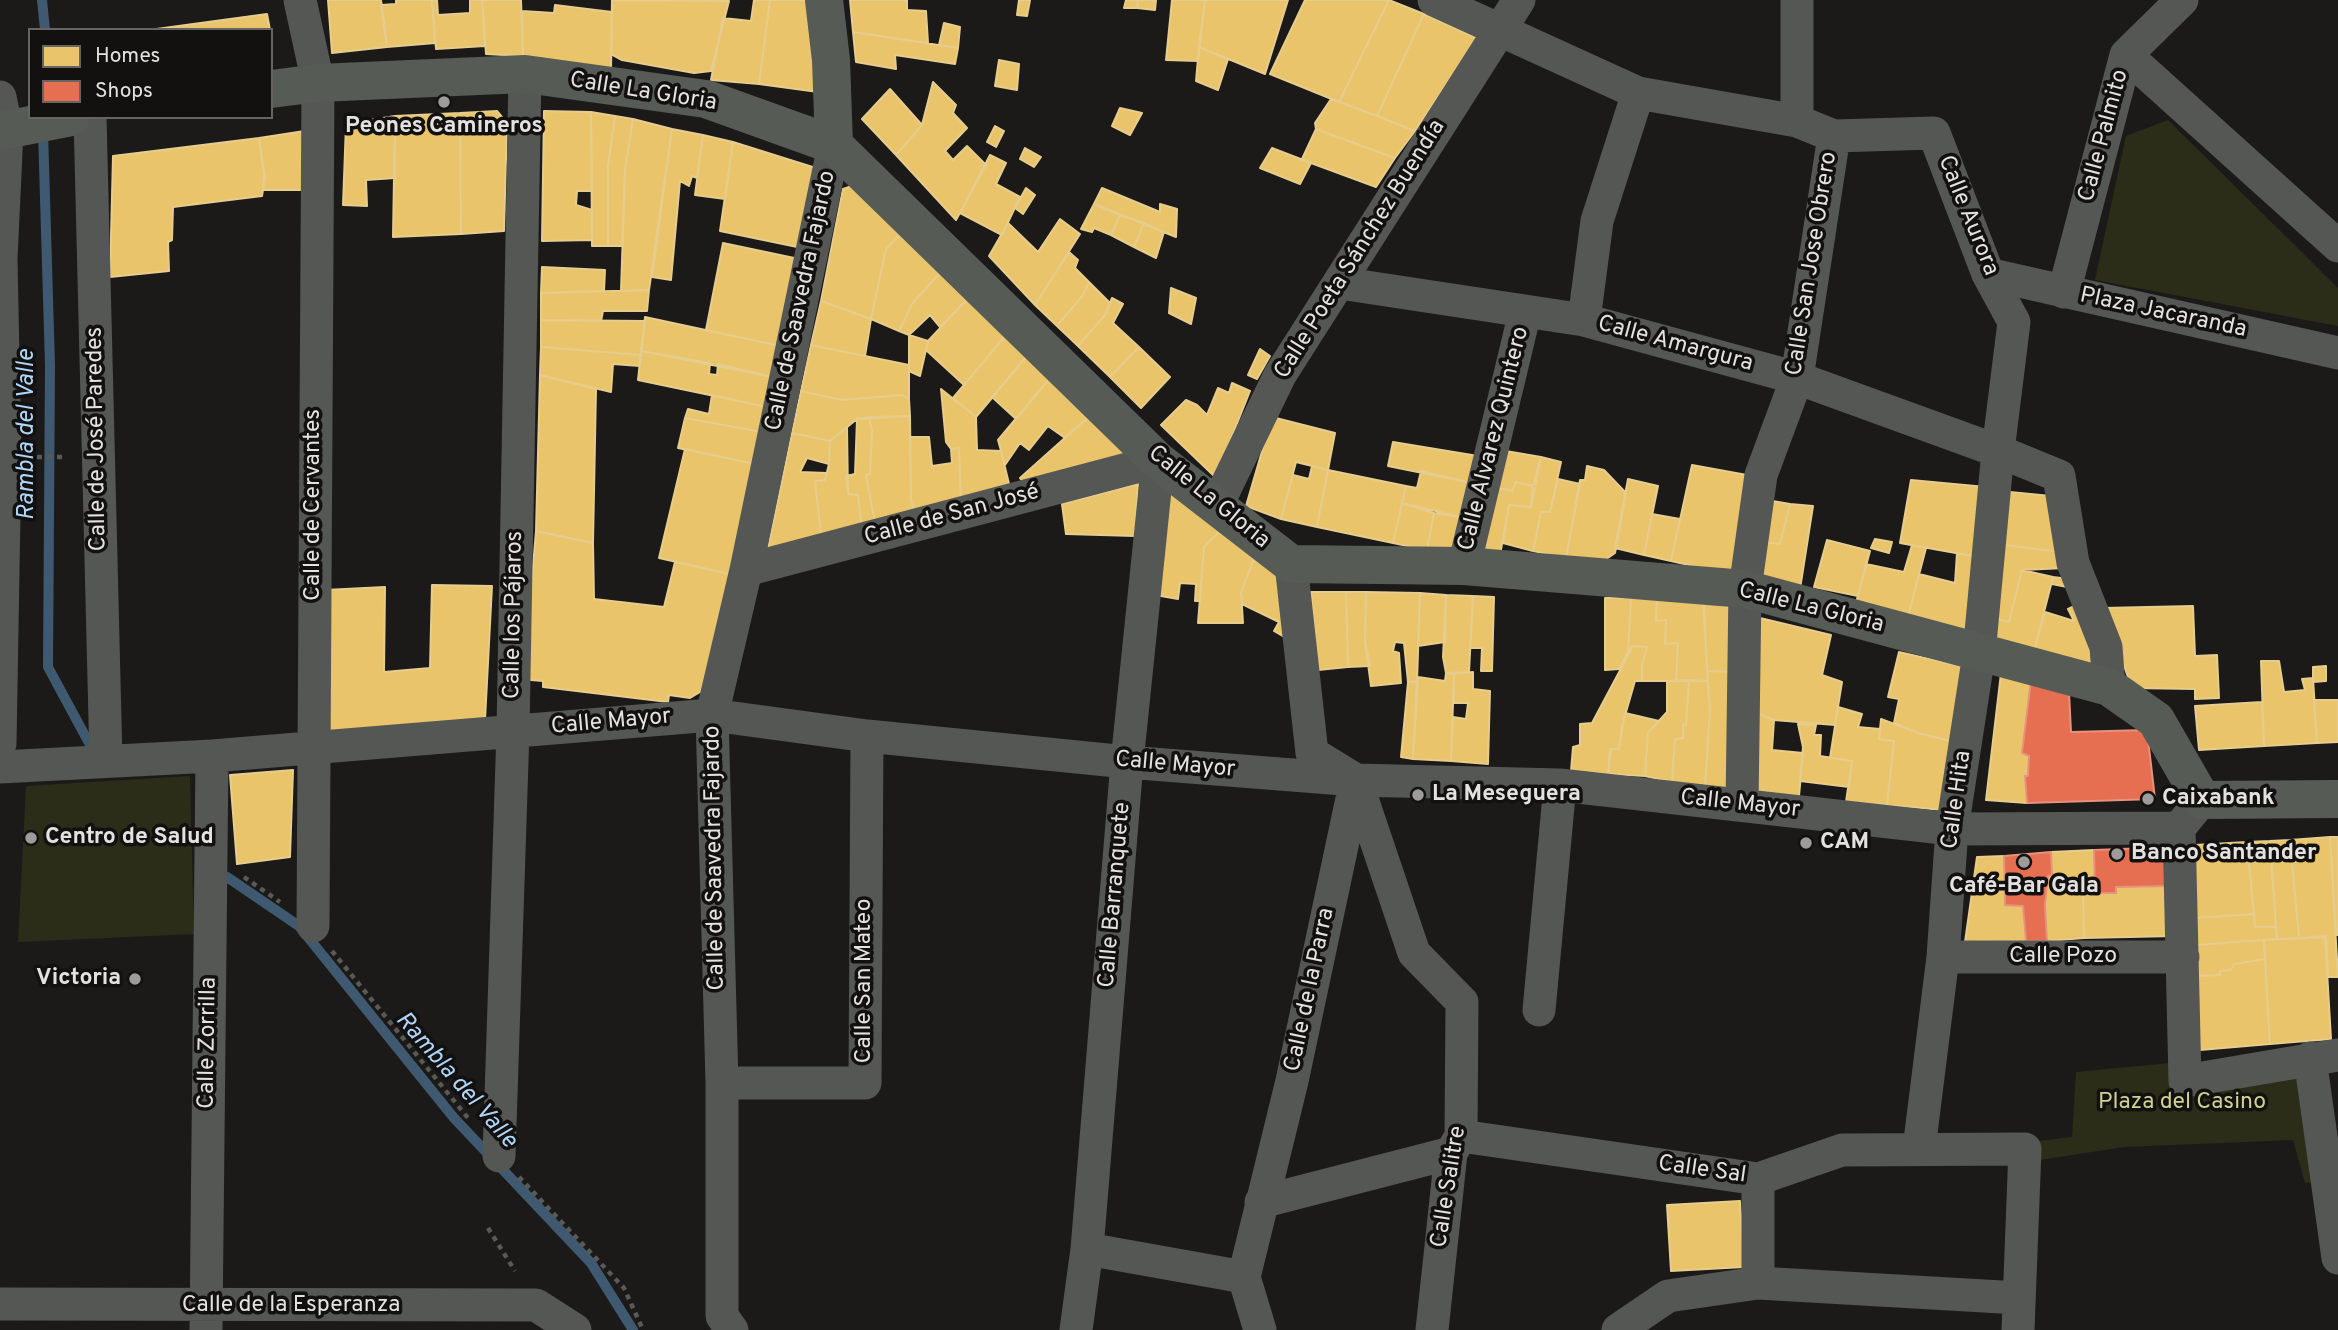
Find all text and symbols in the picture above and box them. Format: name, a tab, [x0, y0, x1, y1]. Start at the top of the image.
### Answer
legend	[28, 28, 273, 119]
text: Homes	[95, 43, 160, 70]
street label: Calle Palmito	[2074, 67, 2136, 205]
street label: Calle La Gloria	[567, 68, 719, 118]
text: Shops	[95, 78, 153, 105]
marker: Peones Camineros	[436, 94, 452, 110]
place label: Peones Camineros	[345, 113, 543, 141]
street label: Calle Poeta Sánchez Buendía	[1270, 115, 1452, 385]
street label: Calle San Jose Obrero	[1782, 150, 1844, 378]
street label: Calle Aurora	[1930, 152, 2004, 280]
street label: Calle de Saavedra Fajardo	[761, 168, 843, 434]
street label: Plaza Jacaranda	[2077, 283, 2249, 345]
street label: Calle Amargura	[1594, 311, 1756, 379]
street label: Calle Alvarez Quintero	[1454, 324, 1536, 554]
street label: Calle de José Paredes	[82, 327, 114, 551]
water label: Rambla del Valle	[14, 349, 42, 521]
street label: Calle de Cervantes	[300, 409, 328, 601]
street label: Calle La Gloria	[1142, 441, 1274, 555]
street label: Calle de San José	[861, 479, 1043, 553]
street label: Calle los Pájaros	[500, 531, 530, 699]
street label: Calle La Gloria	[1736, 578, 1886, 640]
street label: Calle Mayor	[550, 704, 672, 742]
street label: Calle de Saavedra Fajardo	[700, 725, 732, 991]
street label: Calle Mayor	[1114, 747, 1236, 785]
street label: Calle Hita	[1937, 749, 1979, 851]
place label: La Meseguera	[1432, 781, 1581, 809]
street label: Calle Mayor	[1679, 785, 1801, 825]
place label: Caixabank	[2162, 785, 2275, 813]
marker: La Meseguera	[1410, 787, 1426, 803]
marker: Caixabank	[2140, 791, 2156, 807]
street label: Calle Barranquete	[1094, 801, 1138, 989]
place label: Centro de Salud	[45, 824, 214, 852]
place label: CAM	[1820, 829, 1869, 857]
marker: Centro de Salud	[23, 830, 39, 846]
marker: CAM	[1798, 835, 1814, 851]
place label: Banco Santander	[2131, 840, 2317, 868]
marker: Banco Santander	[2109, 846, 2125, 862]
marker: Café-Bar Gala	[2016, 854, 2032, 870]
place label: Café-Bar Gala	[1949, 873, 2099, 901]
street label: Calle San Mateo	[851, 899, 879, 1063]
street label: Calle de la Parra	[1280, 906, 1342, 1074]
street label: Calle Pozo	[2009, 943, 2117, 971]
place label: Victoria	[36, 965, 121, 993]
marker: Victoria	[127, 971, 143, 987]
street label: Calle Zorrilla	[194, 977, 224, 1109]
water label: Rambla del Valle	[388, 1007, 522, 1155]
park label: Plaza del Casino	[2098, 1089, 2266, 1117]
street label: Calle Salitre	[1427, 1124, 1473, 1250]
street label: Calle Sal	[1656, 1151, 1748, 1191]
street label: Calle de la Esperanza	[182, 1292, 400, 1320]

